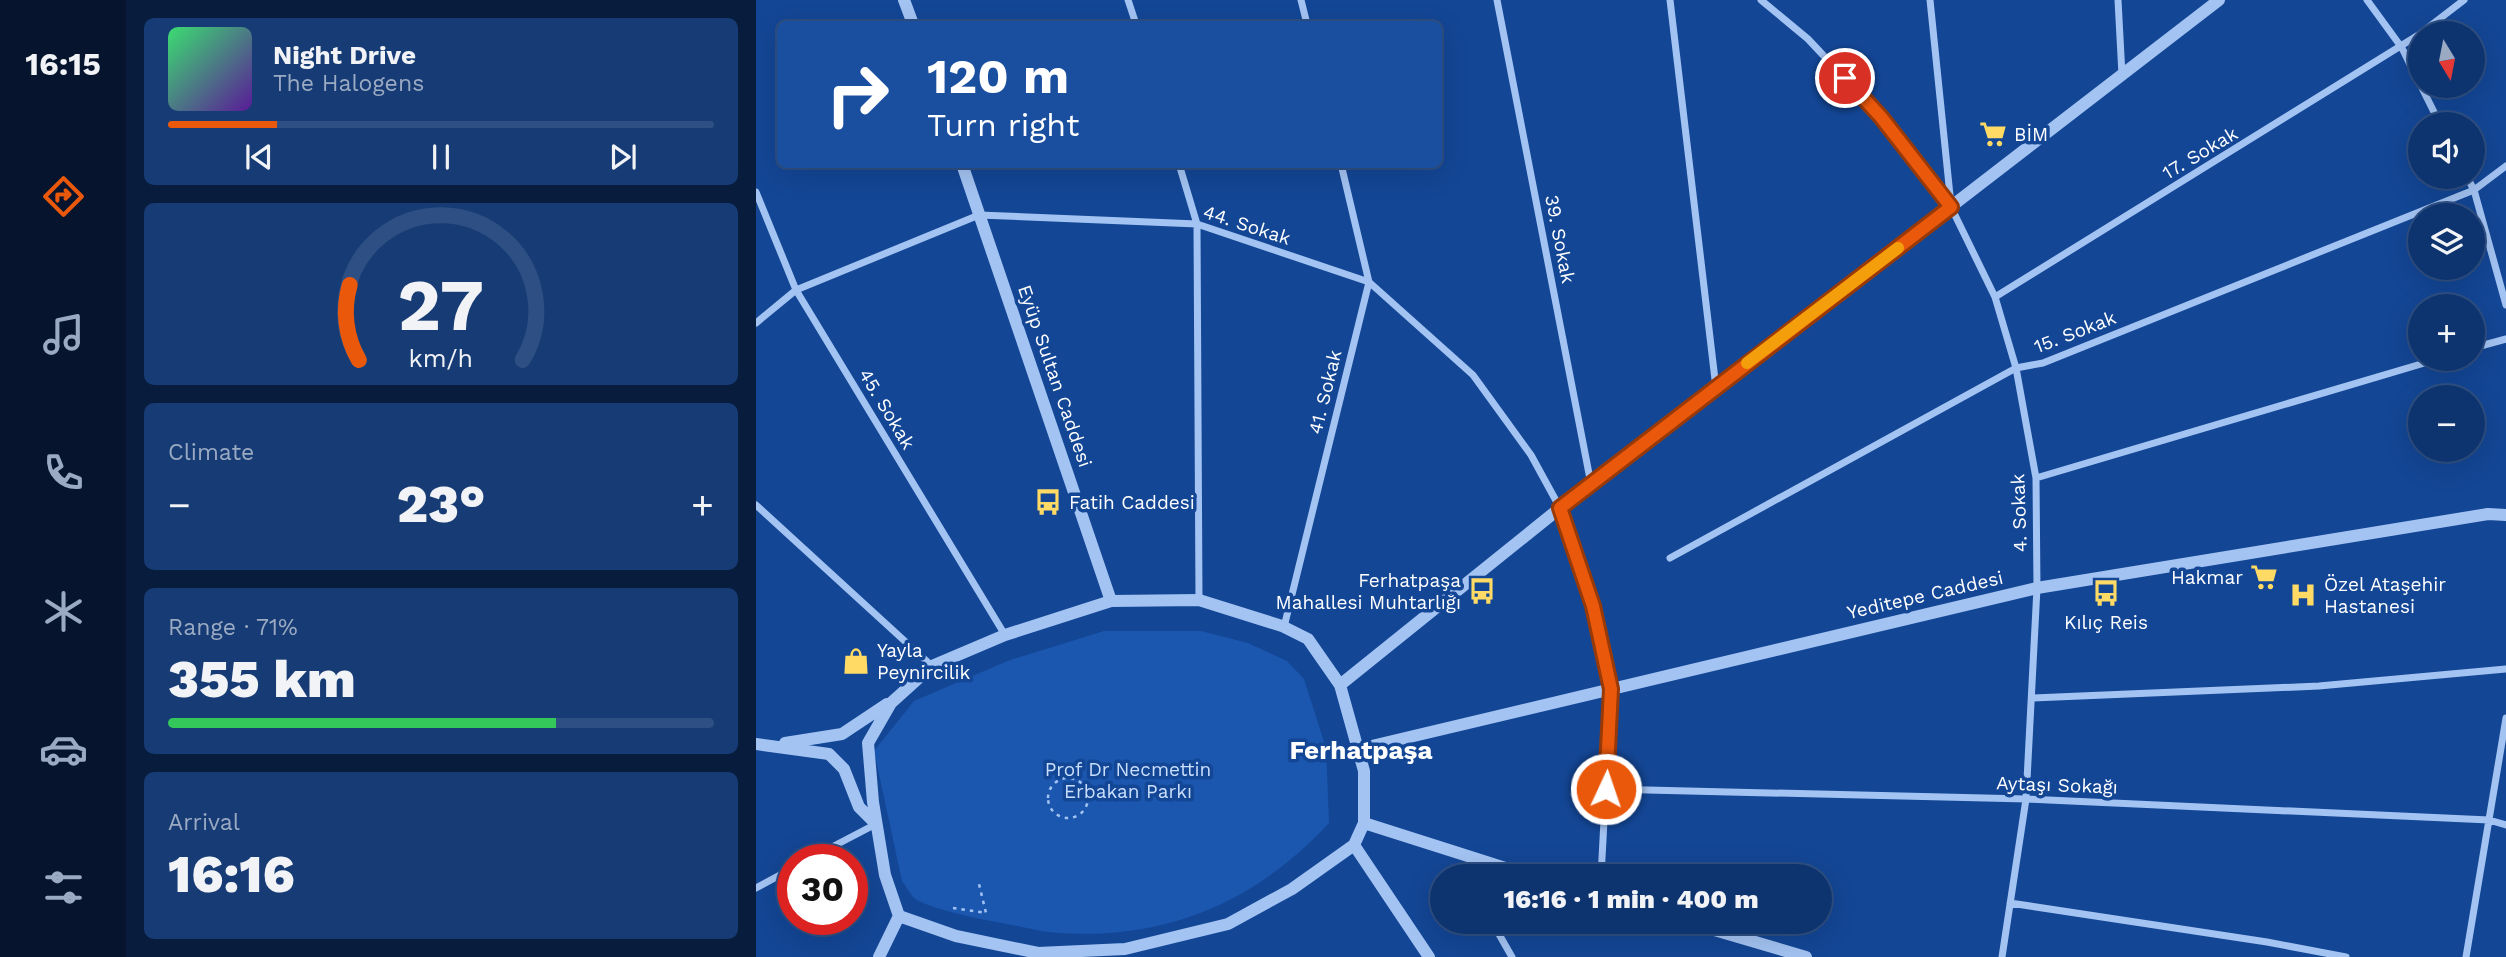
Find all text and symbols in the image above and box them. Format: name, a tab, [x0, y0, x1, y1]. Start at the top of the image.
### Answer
north arrow	[2408, 21, 2485, 98]
map controls	[2408, 21, 2485, 462]
text: Night Drive	[273, 40, 416, 70]
text: 16:15	[25, 45, 101, 83]
text: 120 m	[927, 47, 1069, 105]
pin	[1815, 48, 1875, 108]
icon: right	[812, 49, 903, 140]
icon: arrive	[1826, 59, 1864, 97]
text: The Halogens	[273, 70, 424, 97]
text: Turn right	[927, 106, 1079, 144]
button: sound	[2408, 112, 2485, 189]
supermarket icon: BİM	[1978, 119, 2008, 149]
street label: 17. Sokak	[2158, 122, 2242, 184]
place label: BİM	[2014, 123, 2048, 146]
icon: previous	[240, 138, 278, 176]
icon: pause	[422, 138, 460, 176]
icon: next	[604, 138, 642, 176]
icon: directions	[39, 172, 88, 221]
street label: 39. Sokak	[1540, 193, 1580, 285]
street label: 44. Sokak	[1201, 200, 1294, 250]
button: layers	[2408, 203, 2485, 280]
text: 27	[398, 262, 484, 348]
street label: Eyüp Sultan Caddesi	[1013, 282, 1097, 470]
button: +	[2408, 294, 2485, 371]
street label: 15. Sokak	[2031, 306, 2119, 358]
icon: music	[39, 310, 88, 359]
text: km/h	[409, 344, 473, 373]
street label: 41. Sokak	[1303, 347, 1347, 436]
street label: 45. Sokak	[854, 365, 920, 454]
button: −	[2408, 385, 2485, 462]
text: Climate	[168, 439, 254, 466]
icon: phone	[39, 448, 88, 497]
street label: 4. Sokak	[2006, 473, 2032, 553]
text: 23°	[397, 474, 485, 535]
text: −	[168, 483, 191, 527]
text: +	[691, 483, 714, 527]
bus stop icon: Fatih Caddesi	[1033, 487, 1063, 517]
place label: Fatih Caddesi	[1069, 491, 1195, 514]
supermarket icon: Hakmar	[2249, 562, 2279, 592]
street label: Yeditepe Caddesi	[1845, 566, 2005, 624]
place label: Hakmar	[2171, 566, 2243, 589]
place label: Ferhatpaşa Mahallesi Muhtarlığı	[1276, 569, 1461, 614]
place label: Özel Ataşehir Hastanesi	[2324, 573, 2446, 618]
bus stop icon: Ferhatpaşa Mahallesi Muhtarlığı	[1467, 576, 1497, 606]
bus stop icon: Kılıç Reis	[2091, 578, 2121, 608]
hospital icon: Özel Ataşehir Hastanesi	[2288, 580, 2318, 610]
icon: climate	[39, 587, 88, 636]
place label: Kılıç Reis	[2064, 611, 2148, 634]
text: Range · 71%	[168, 614, 298, 641]
place label: Yayla Peynircilik	[877, 639, 971, 684]
shop icon: Yayla Peynircilik	[841, 646, 871, 676]
text: 355 km	[168, 649, 356, 710]
icon: car	[39, 725, 88, 774]
district label: Ferhatpaşa	[1289, 735, 1433, 765]
position arrow	[1569, 752, 1643, 826]
park label: Prof Dr Necmettin Erbakan Parkı	[1045, 758, 1211, 803]
street label: Aytaşı Sokağı	[1996, 771, 2118, 799]
text: Arrival	[168, 809, 240, 836]
text: 16:16	[168, 844, 295, 905]
speed limit sign: 30	[777, 844, 868, 935]
icon: filters	[39, 863, 88, 912]
text: 16:16 · 1 min · 400 m	[1503, 884, 1759, 914]

